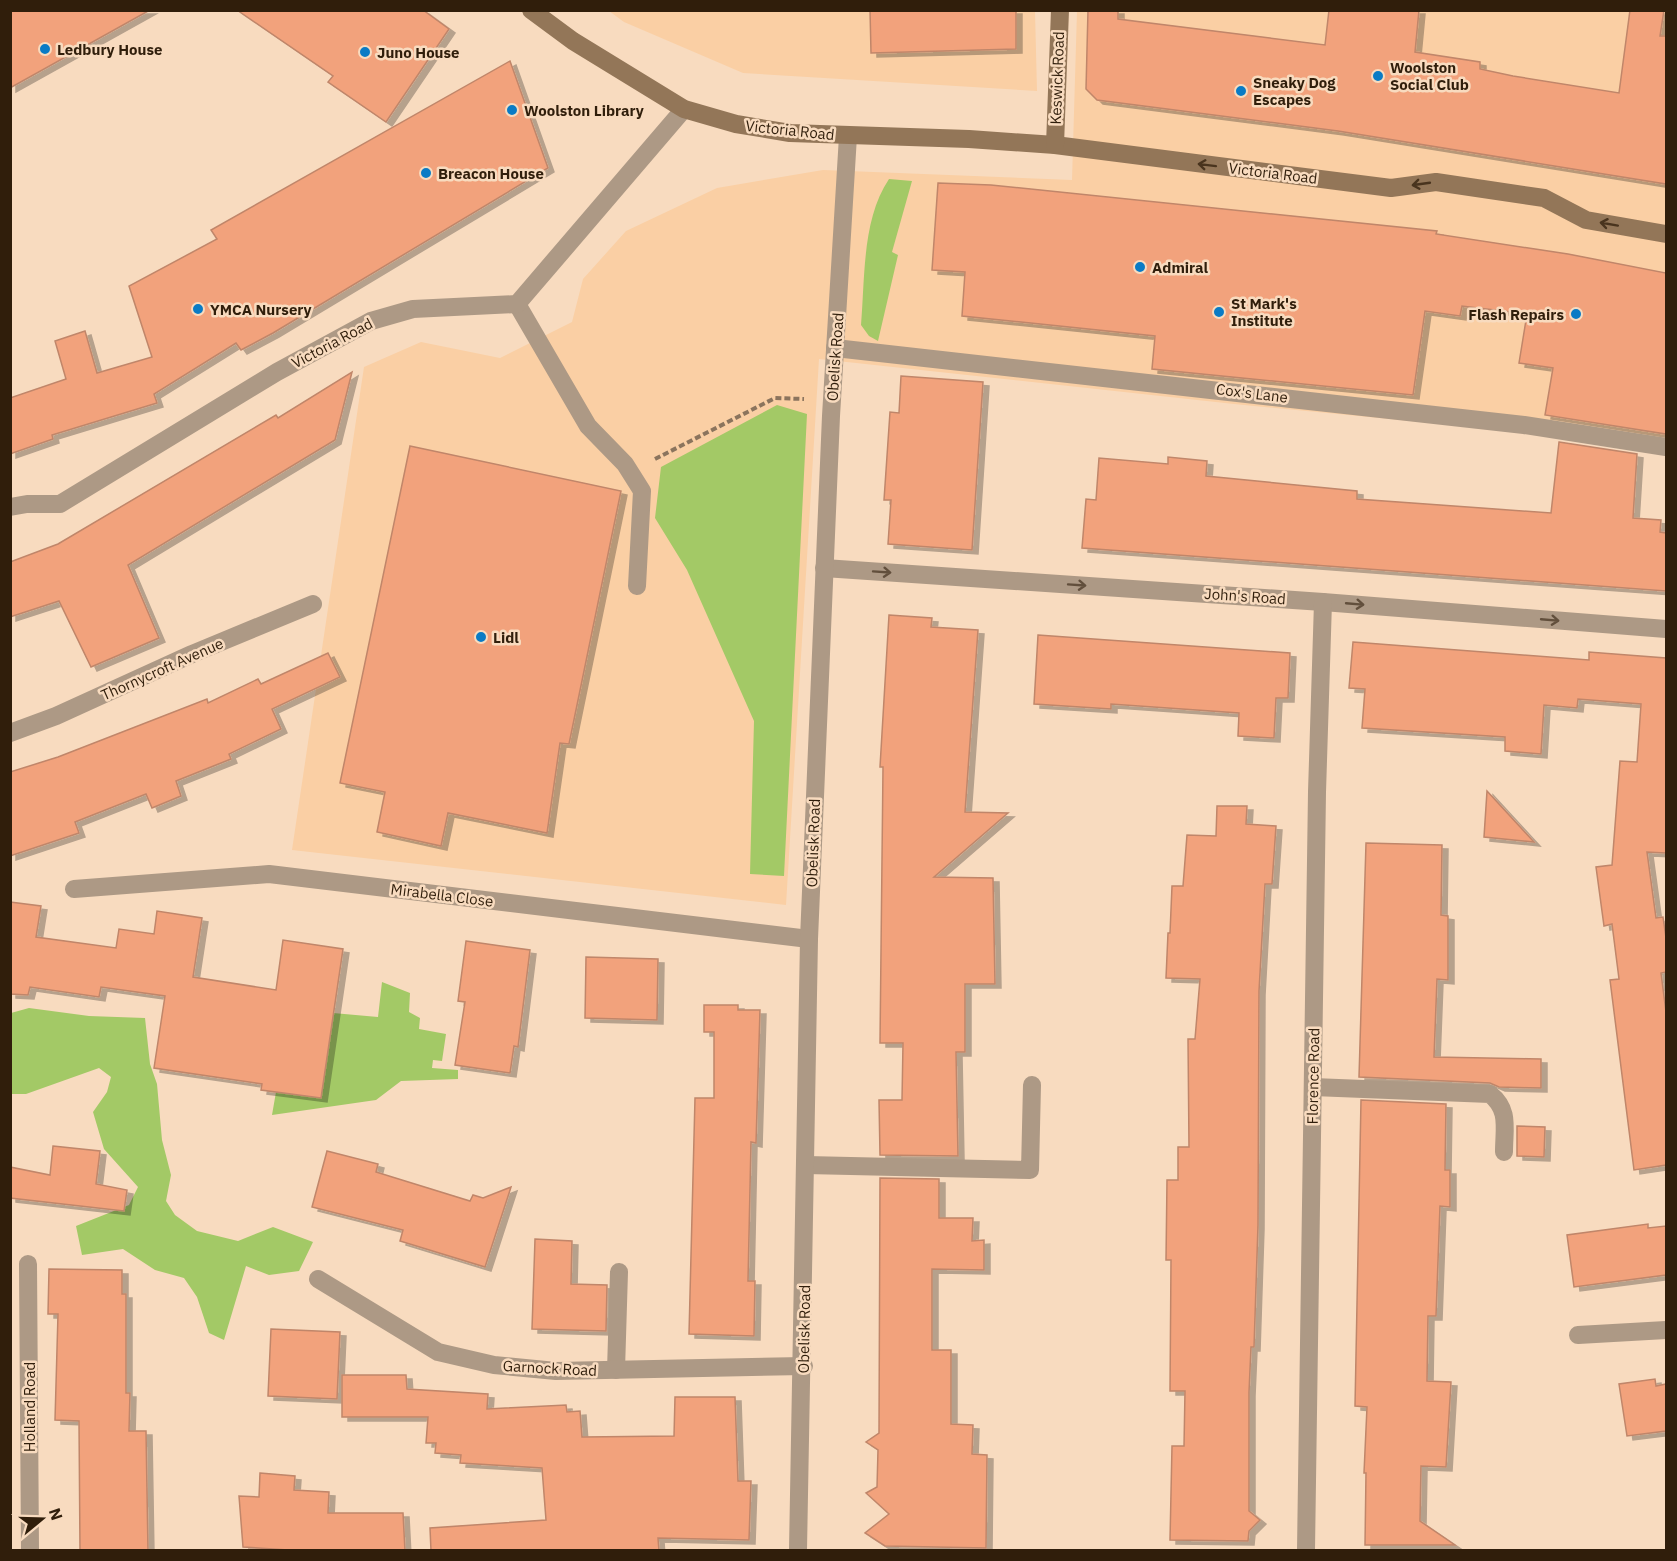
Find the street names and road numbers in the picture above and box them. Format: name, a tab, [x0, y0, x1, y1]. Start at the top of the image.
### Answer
street label: Keswick Road	[1046, 31, 1068, 125]
street label: Victoria Road	[745, 116, 835, 144]
street label: Victoria Road	[1228, 158, 1318, 188]
street label: Obelisk Road	[822, 312, 848, 402]
street label: Victoria Road	[288, 314, 376, 372]
street label: Cox's Lane	[1215, 379, 1289, 407]
street label: John's Road	[1204, 584, 1286, 608]
street label: Thornycroft Avenue	[98, 634, 226, 704]
street label: Obelisk Road	[802, 798, 824, 888]
street label: Mirabella Close	[390, 879, 494, 911]
street label: Florence Road	[1303, 1027, 1323, 1125]
street label: Obelisk Road	[794, 1285, 814, 1373]
street label: Garnock Road	[502, 1356, 598, 1380]
street label: Holland Road	[20, 1362, 39, 1452]

